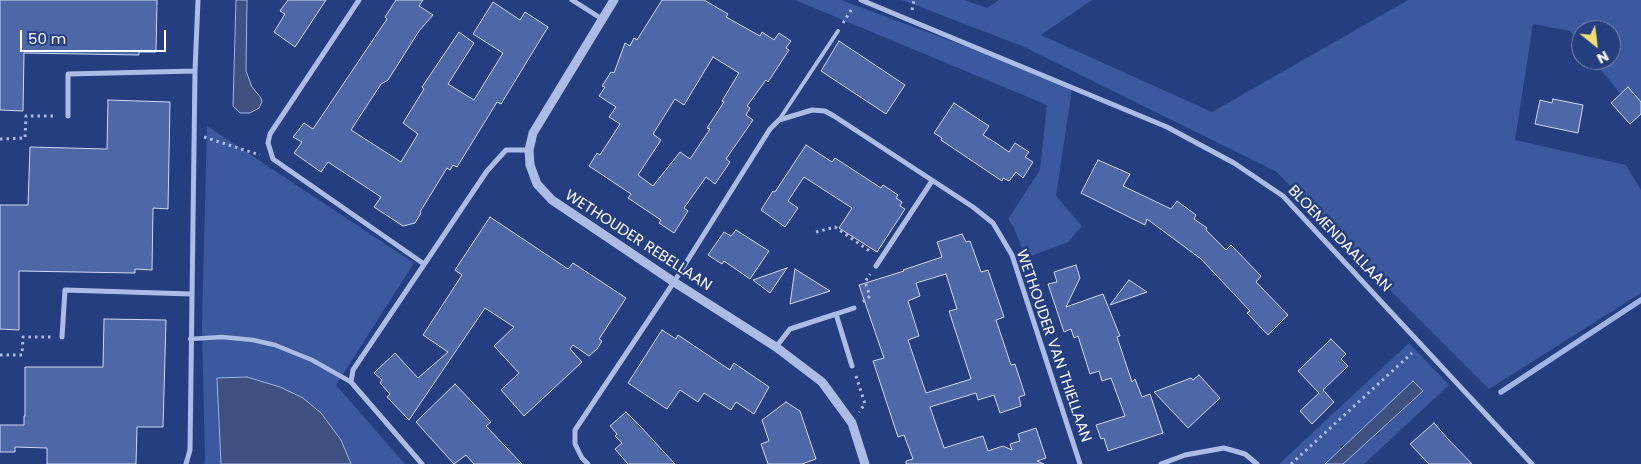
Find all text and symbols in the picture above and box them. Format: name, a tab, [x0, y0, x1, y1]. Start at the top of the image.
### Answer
scale bar	[22, 20, 169, 52]
north arrow	[1571, 20, 1621, 70]
text: 50 m	[28, 28, 66, 49]
text: N	[1593, 46, 1612, 69]
street label: BLOEMENDAALLAAN	[1284, 182, 1394, 296]
street label: WETHOUDER REBELLAAN	[561, 187, 715, 295]
street label: WETHOUDER VAN THIELLAAN	[1012, 247, 1094, 445]

